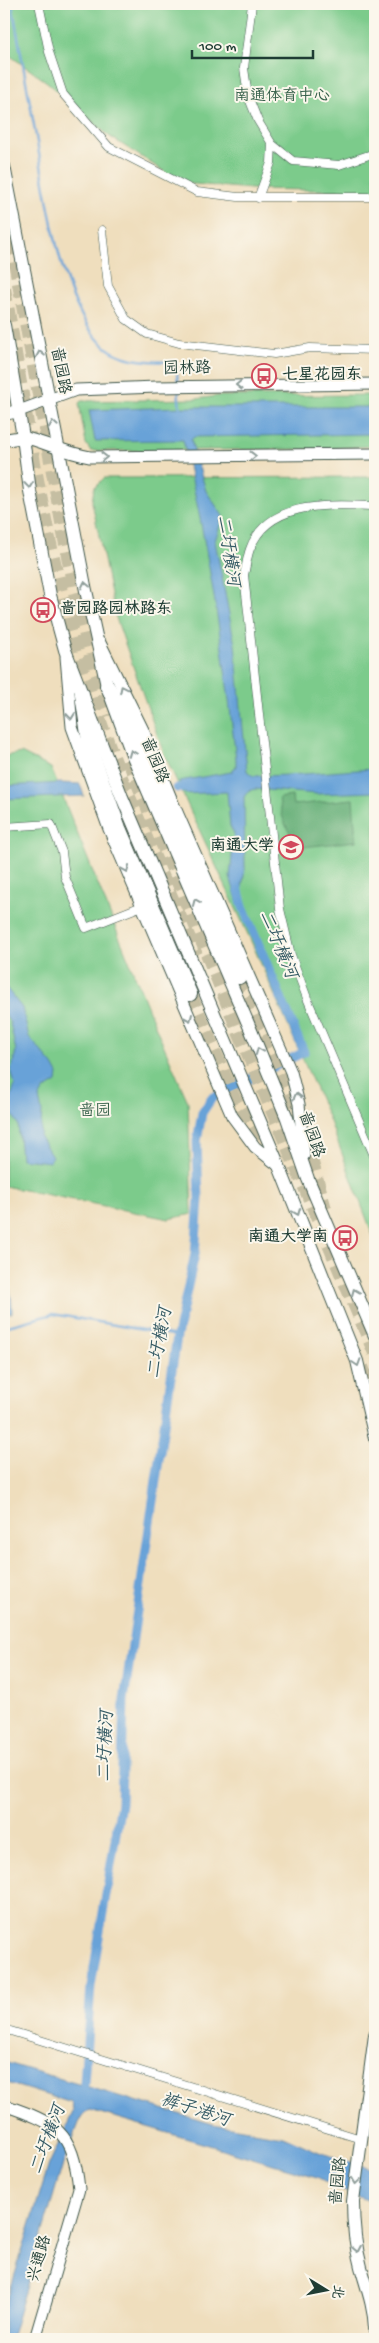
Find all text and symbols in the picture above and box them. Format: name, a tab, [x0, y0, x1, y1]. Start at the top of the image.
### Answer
scale bar	[192, 28, 313, 60]
text: 100 m	[198, 38, 237, 56]
park label: 南通体育中心	[234, 86, 330, 107]
street label: 啬园路	[45, 345, 75, 396]
one-way arrow	[35, 350, 45, 358]
street label: 园林路	[163, 358, 211, 380]
bus stop icon: 七星花园东	[251, 363, 277, 389]
place label: 七星花园东	[282, 365, 362, 386]
one-way arrow	[235, 380, 242, 390]
one-way arrow	[48, 420, 58, 428]
one-way arrow	[250, 451, 257, 461]
one-way arrow	[100, 452, 108, 462]
one-way arrow	[23, 481, 34, 489]
water label: 二圩横河	[211, 514, 244, 591]
one-way arrow	[80, 581, 91, 590]
bus stop icon: 啬园路园林路东	[30, 597, 56, 623]
place label: 啬园路园林路东	[60, 599, 172, 620]
one-way arrow	[119, 685, 129, 694]
one-way arrow	[65, 712, 76, 720]
street label: 啬园路	[135, 734, 173, 787]
one-way arrow	[128, 749, 138, 757]
school or university icon: 南通大学	[278, 834, 304, 860]
place label: 南通大学	[210, 836, 274, 857]
one-way arrow	[119, 864, 130, 873]
one-way arrow	[191, 898, 202, 907]
water label: 二圩横河	[253, 907, 303, 985]
one-way arrow	[183, 1013, 193, 1022]
one-way arrow	[255, 1047, 266, 1056]
one-way arrow	[292, 1091, 303, 1100]
park label: 啬园	[79, 1102, 111, 1122]
street label: 啬园路	[293, 1109, 329, 1161]
one-way arrow	[292, 1207, 302, 1215]
bus stop icon: 南通大学南	[332, 1225, 358, 1251]
place label: 南通大学南	[248, 1227, 328, 1248]
one-way arrow	[351, 1288, 362, 1297]
water label: 二圩横河	[143, 1303, 178, 1380]
one-way arrow	[351, 1358, 361, 1366]
water label: 二圩横河	[94, 1707, 119, 1782]
water label: 裤子港河	[158, 2089, 236, 2133]
water label: 二圩横河	[26, 2099, 72, 2177]
street label: 啬园路	[326, 2156, 352, 2206]
one-way arrow	[351, 2178, 362, 2186]
street label: 兴通路	[23, 2233, 57, 2285]
one-way arrow	[351, 2245, 362, 2253]
north arrow	[302, 2266, 352, 2316]
text: 北	[327, 2283, 346, 2300]

